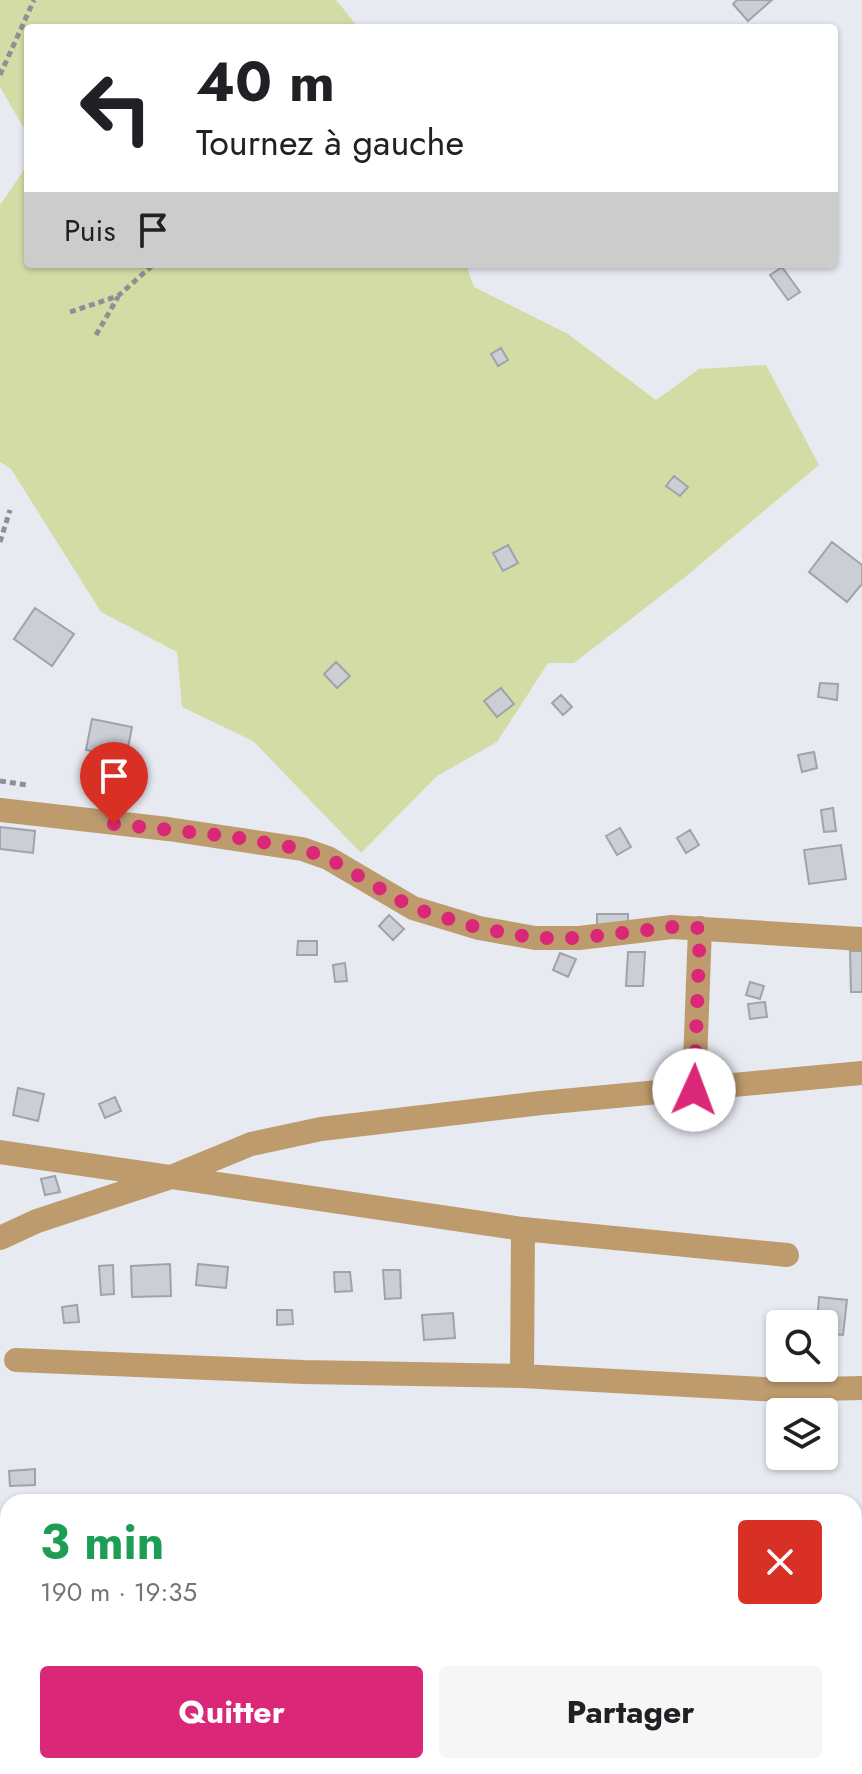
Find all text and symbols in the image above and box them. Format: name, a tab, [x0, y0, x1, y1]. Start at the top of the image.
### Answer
text: 40 m	[196, 41, 335, 122]
icon: left	[64, 56, 168, 160]
text: Tournez à gauche	[196, 116, 464, 168]
icon: arrive	[131, 208, 175, 252]
text: Puis	[64, 209, 115, 252]
pin	[80, 742, 148, 824]
icon: arrive	[92, 754, 136, 798]
position arrow	[652, 1048, 736, 1132]
map controls	[766, 1310, 838, 1470]
button: search	[766, 1310, 838, 1382]
button: layers	[766, 1398, 838, 1470]
text: 3 min	[40, 1508, 164, 1577]
button: close	[738, 1520, 822, 1604]
text: 190 m · 19:35	[40, 1573, 197, 1611]
button: Quitter	[40, 1666, 423, 1758]
button: Partager	[439, 1666, 822, 1758]

